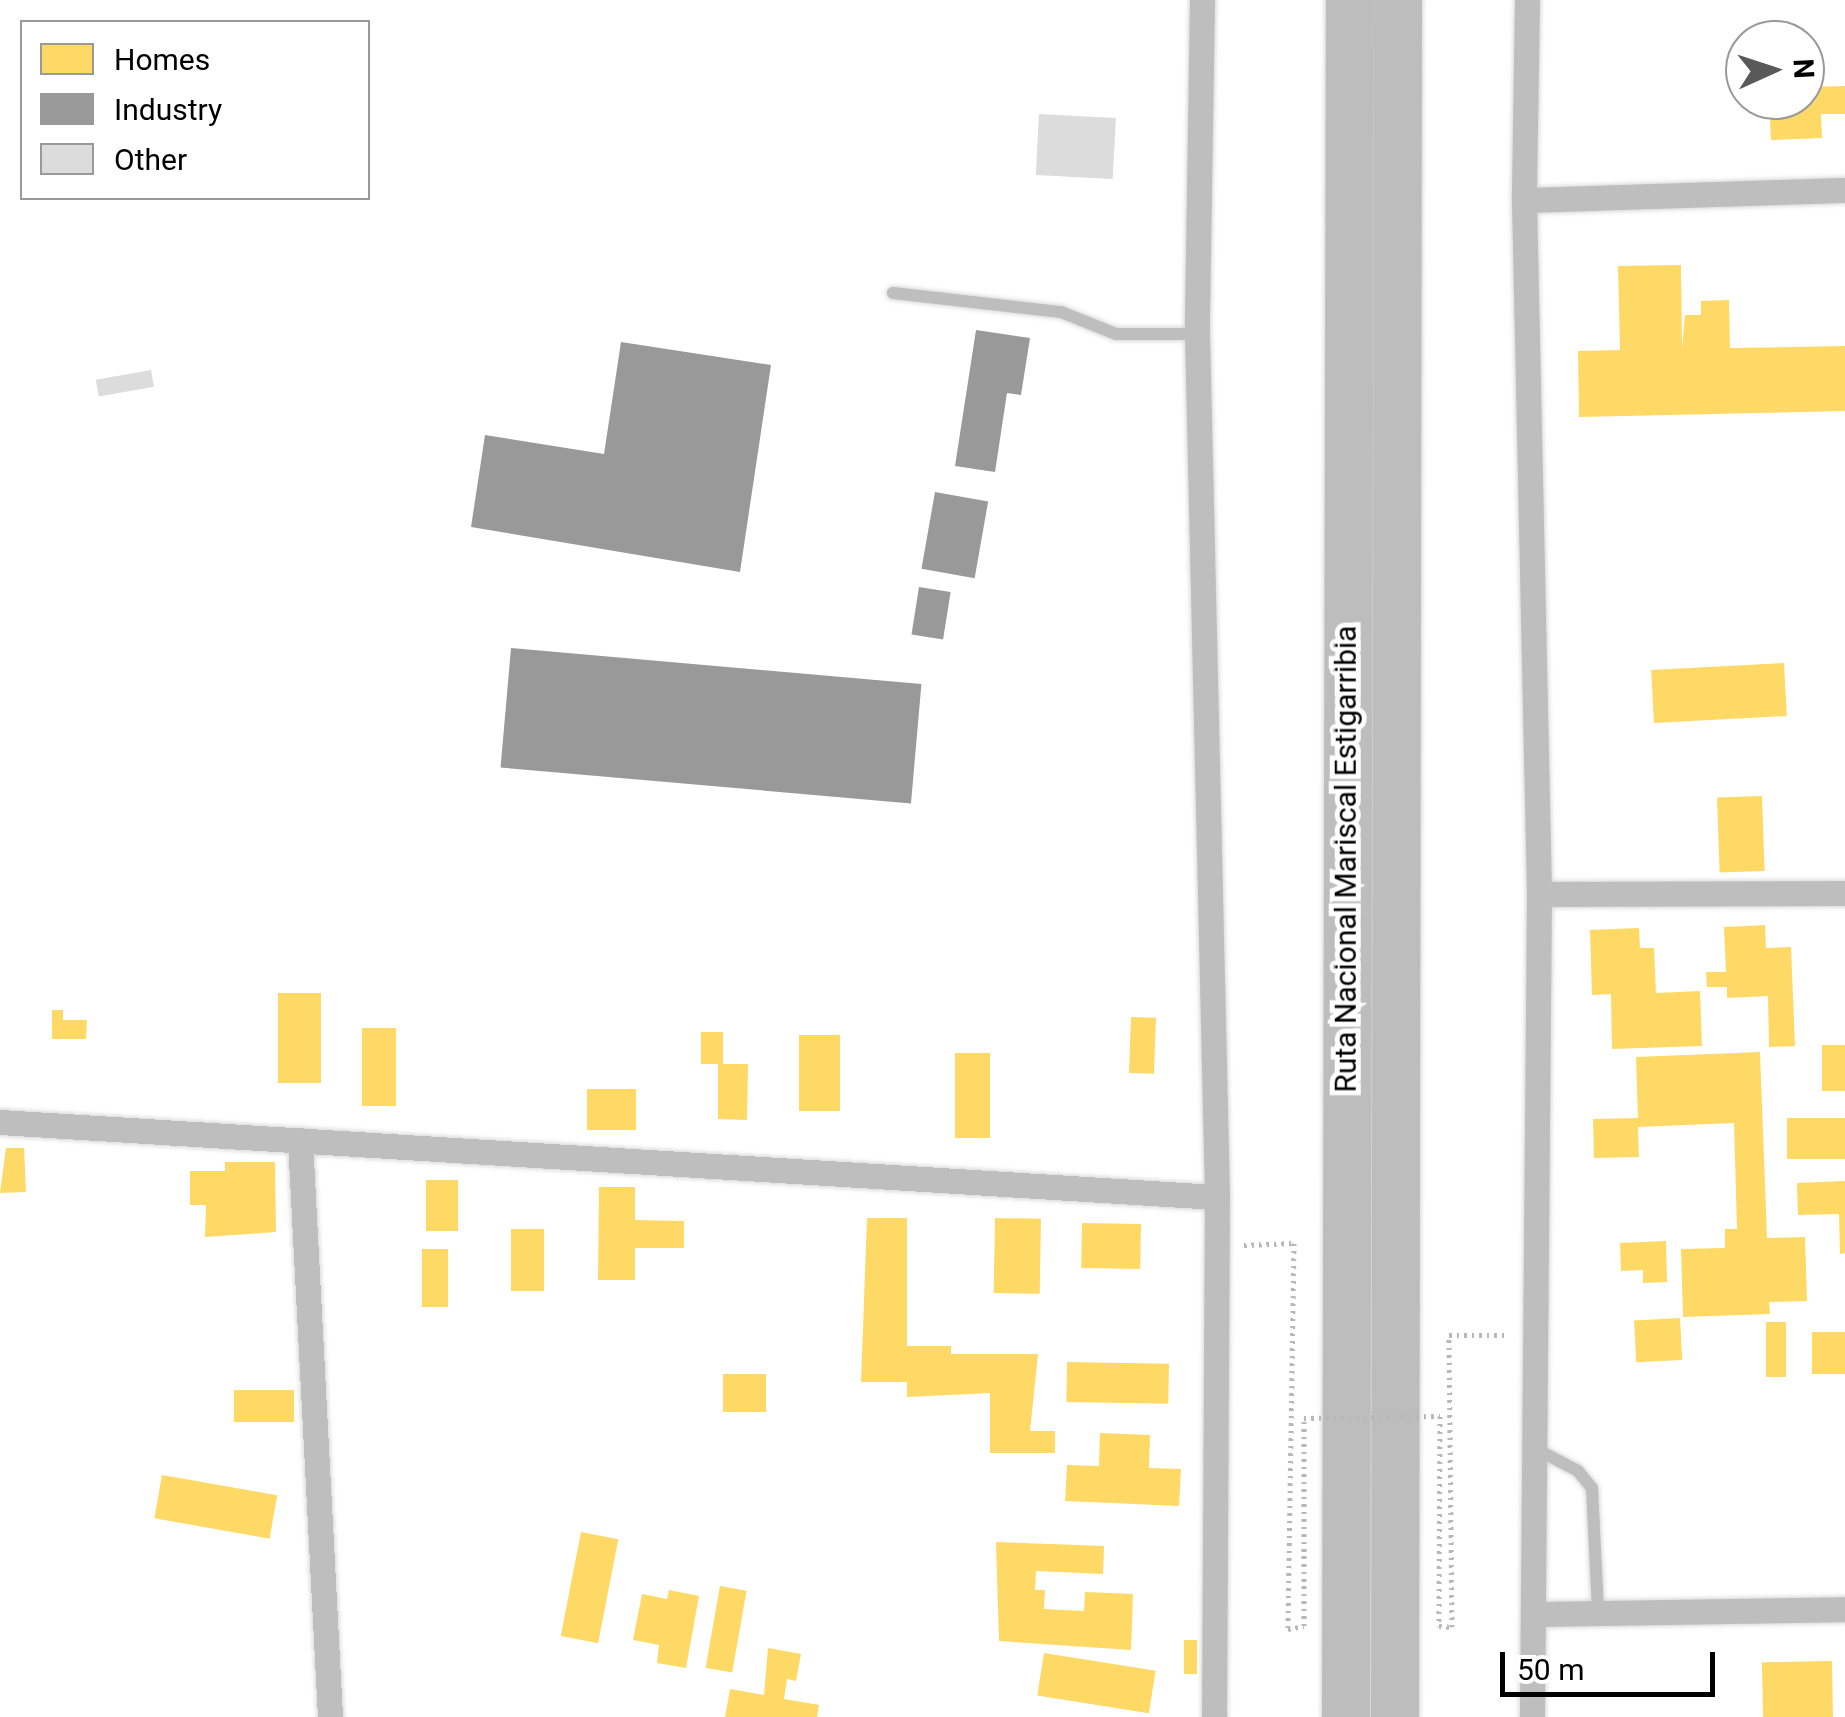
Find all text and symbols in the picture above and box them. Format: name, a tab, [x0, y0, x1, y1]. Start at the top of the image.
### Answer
legend	[20, 20, 370, 200]
north arrow	[1725, 20, 1825, 120]
text: Homes	[114, 42, 210, 77]
text: N	[1786, 58, 1820, 79]
text: Industry	[114, 92, 222, 127]
text: Other	[114, 142, 187, 177]
street label: Ruta Nacional Mariscal Estigarribia	[1328, 625, 1364, 1093]
scale bar	[1505, 1632, 1720, 1694]
text: 50 m	[1517, 1652, 1584, 1687]

